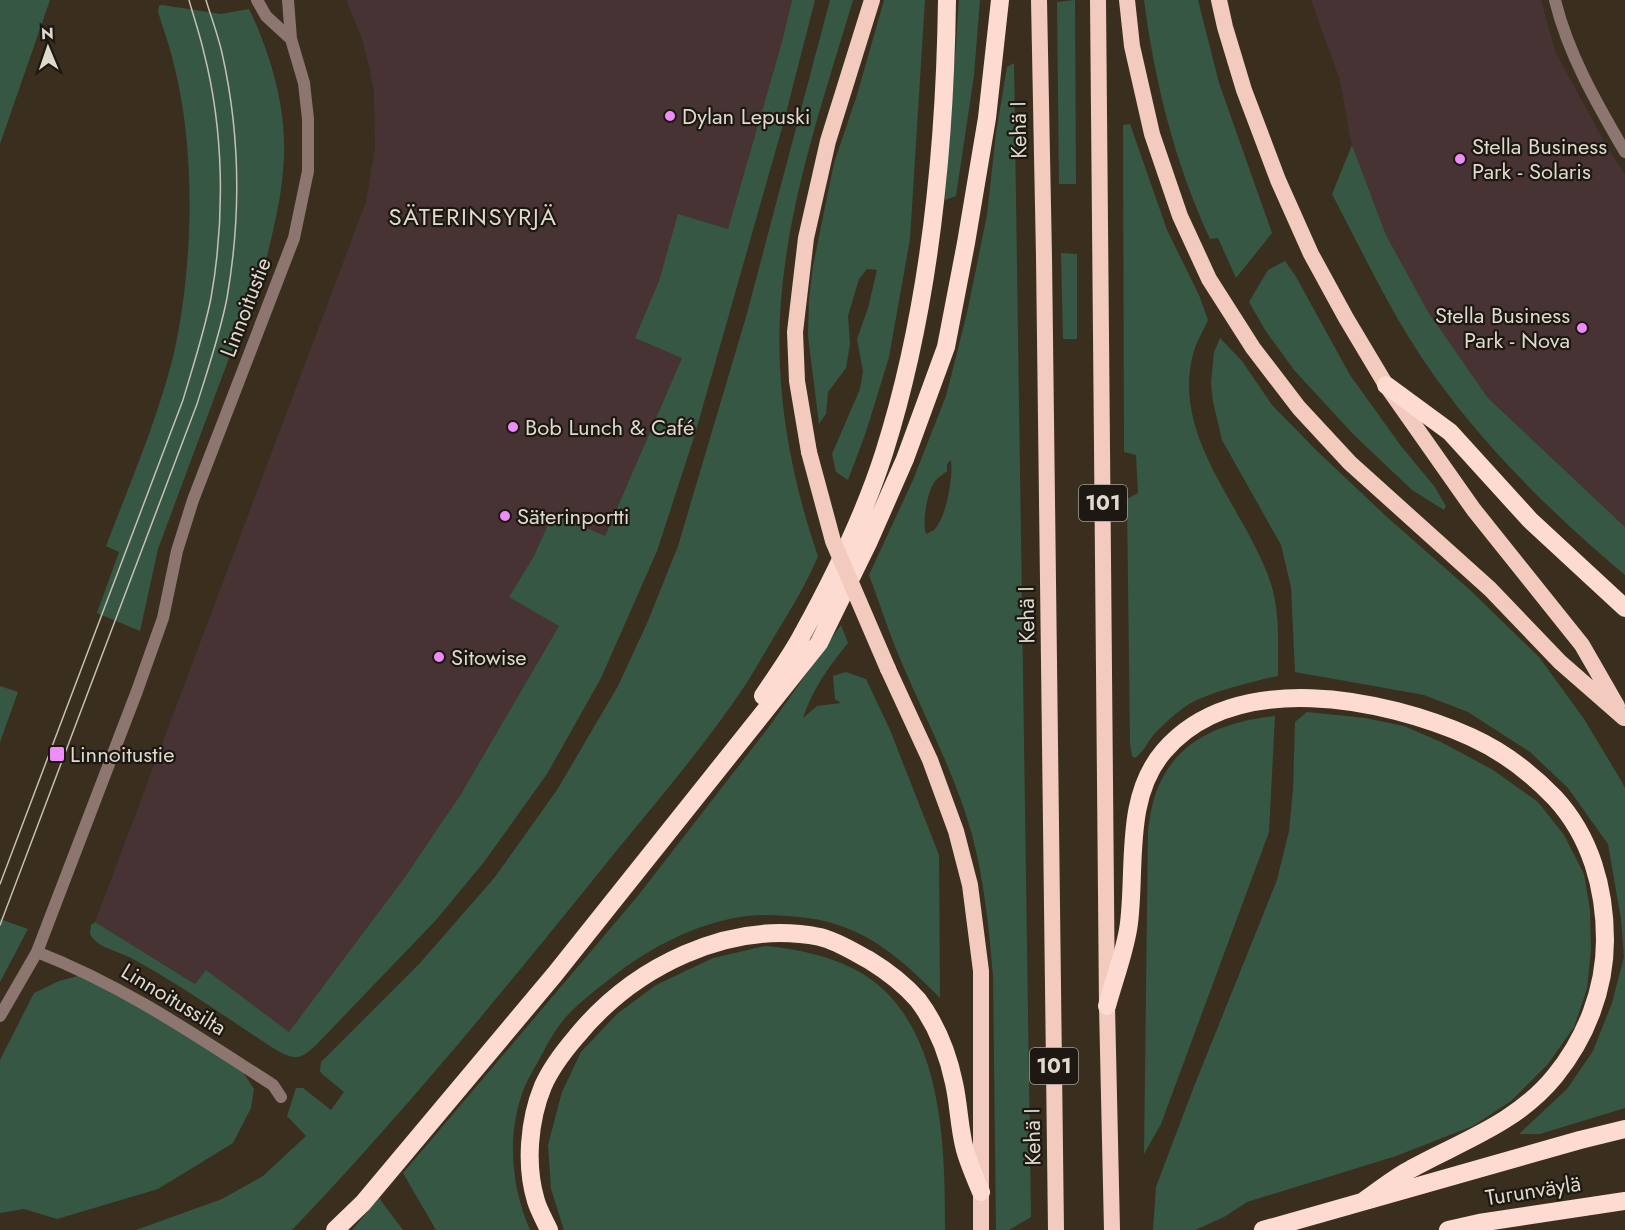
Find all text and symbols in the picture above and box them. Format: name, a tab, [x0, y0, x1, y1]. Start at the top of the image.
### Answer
north arrow	[18, 18, 78, 78]
text: N	[41, 22, 54, 45]
place label: Dylan Lepuski	[682, 100, 810, 132]
street label: Kehä I	[1002, 101, 1034, 159]
marker: Dylan Lepuski	[663, 109, 677, 123]
place label: Stella Business Park - Solaris	[1472, 130, 1607, 187]
marker: Stella Business Park - Solaris	[1453, 152, 1467, 166]
district label: SÄTERINSYRJÄ	[388, 199, 558, 234]
street label: Linnoitustie	[211, 252, 279, 362]
place label: Stella Business Park - Nova	[1435, 299, 1570, 356]
marker: Stella Business Park - Nova	[1575, 321, 1589, 335]
place label: Bob Lunch & Café	[525, 411, 694, 443]
marker: Bob Lunch & Café	[506, 420, 520, 434]
road number: 101	[1079, 485, 1127, 521]
place label: Säterinportti	[517, 500, 630, 532]
marker: Säterinportti	[498, 509, 512, 523]
street label: Kehä I	[1010, 586, 1042, 644]
place label: Sitowise	[451, 641, 527, 673]
marker: Sitowise	[432, 650, 446, 664]
place label: Linnoitustie	[70, 738, 174, 770]
marker: Linnoitustie	[48, 745, 66, 763]
street label: Linnoitussilta	[115, 955, 233, 1043]
road number: 101	[1030, 1048, 1078, 1084]
street label: Kehä I	[1016, 1108, 1048, 1166]
street label: Turunväylä	[1483, 1167, 1583, 1213]

